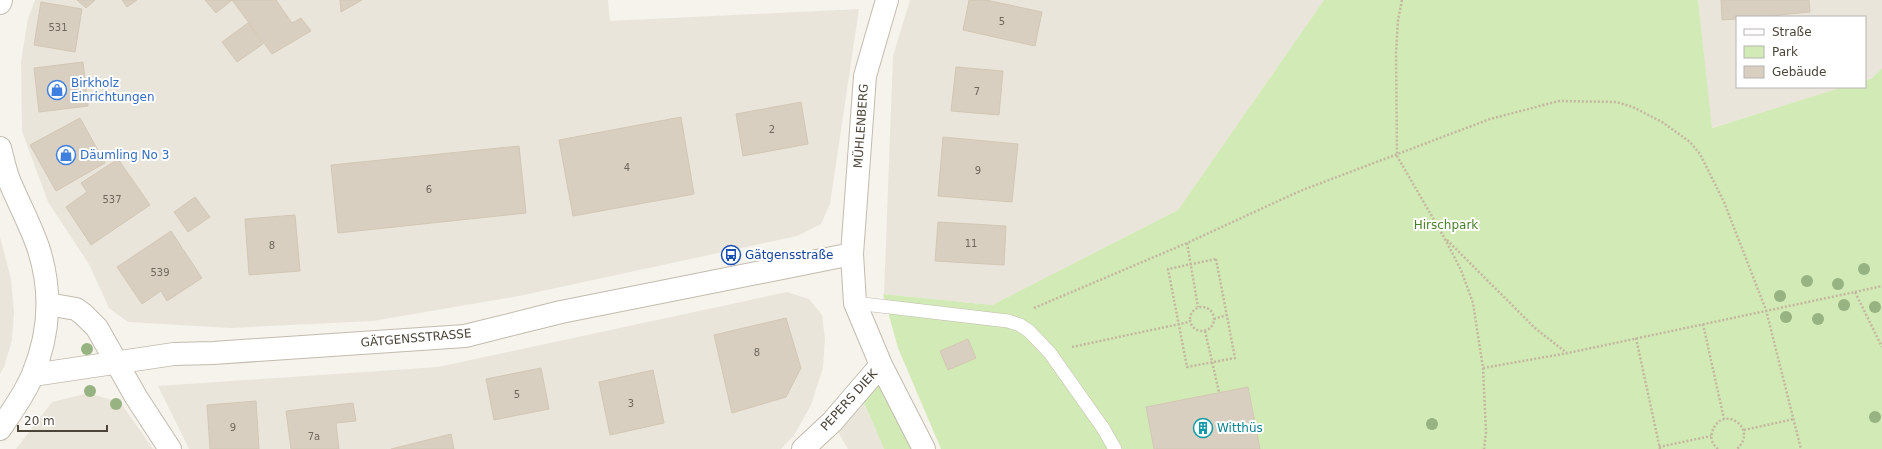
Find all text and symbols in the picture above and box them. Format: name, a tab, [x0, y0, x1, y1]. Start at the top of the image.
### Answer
house number: 5	[999, 16, 1005, 27]
legend	[1736, 16, 1866, 88]
house number: 531	[48, 22, 68, 33]
text: Straße	[1772, 25, 1812, 39]
text: Park	[1772, 45, 1798, 59]
text: Gebäude	[1772, 65, 1826, 79]
place label: Birkholz Einrichtungen	[71, 76, 155, 104]
shop icon: Birkholz Einrichtungen	[46, 79, 68, 101]
street label: MÜHLENBERG	[849, 83, 871, 169]
house number: 7	[974, 86, 980, 97]
house number: 2	[769, 124, 775, 135]
shop icon: Däumling No 3	[55, 144, 77, 166]
place label: Däumling No 3	[80, 148, 169, 162]
house number: 4	[624, 162, 630, 173]
house number: 9	[975, 165, 981, 176]
house number: 6	[426, 184, 432, 195]
house number: 537	[102, 194, 122, 205]
park label: Hirschpark	[1414, 218, 1478, 232]
house number: 11	[965, 238, 977, 249]
house number: 8	[269, 240, 275, 251]
bus stop icon: Gätgensstraße	[720, 244, 742, 266]
place label: Gätgensstraße	[745, 248, 833, 262]
house number: 539	[150, 267, 170, 278]
street label: GÄTGENSSTRASSE	[360, 325, 472, 350]
house number: 8	[754, 347, 760, 358]
street label: PEPERS DIEK	[818, 366, 881, 434]
house number: 5	[514, 389, 520, 400]
house number: 3	[628, 398, 634, 409]
scale bar	[18, 407, 107, 433]
text: 20 m	[24, 414, 55, 428]
building icon: Witthüs	[1192, 417, 1214, 439]
place label: Witthüs	[1217, 421, 1263, 435]
house number: 9	[230, 422, 236, 433]
house number: 7a	[308, 431, 320, 442]

